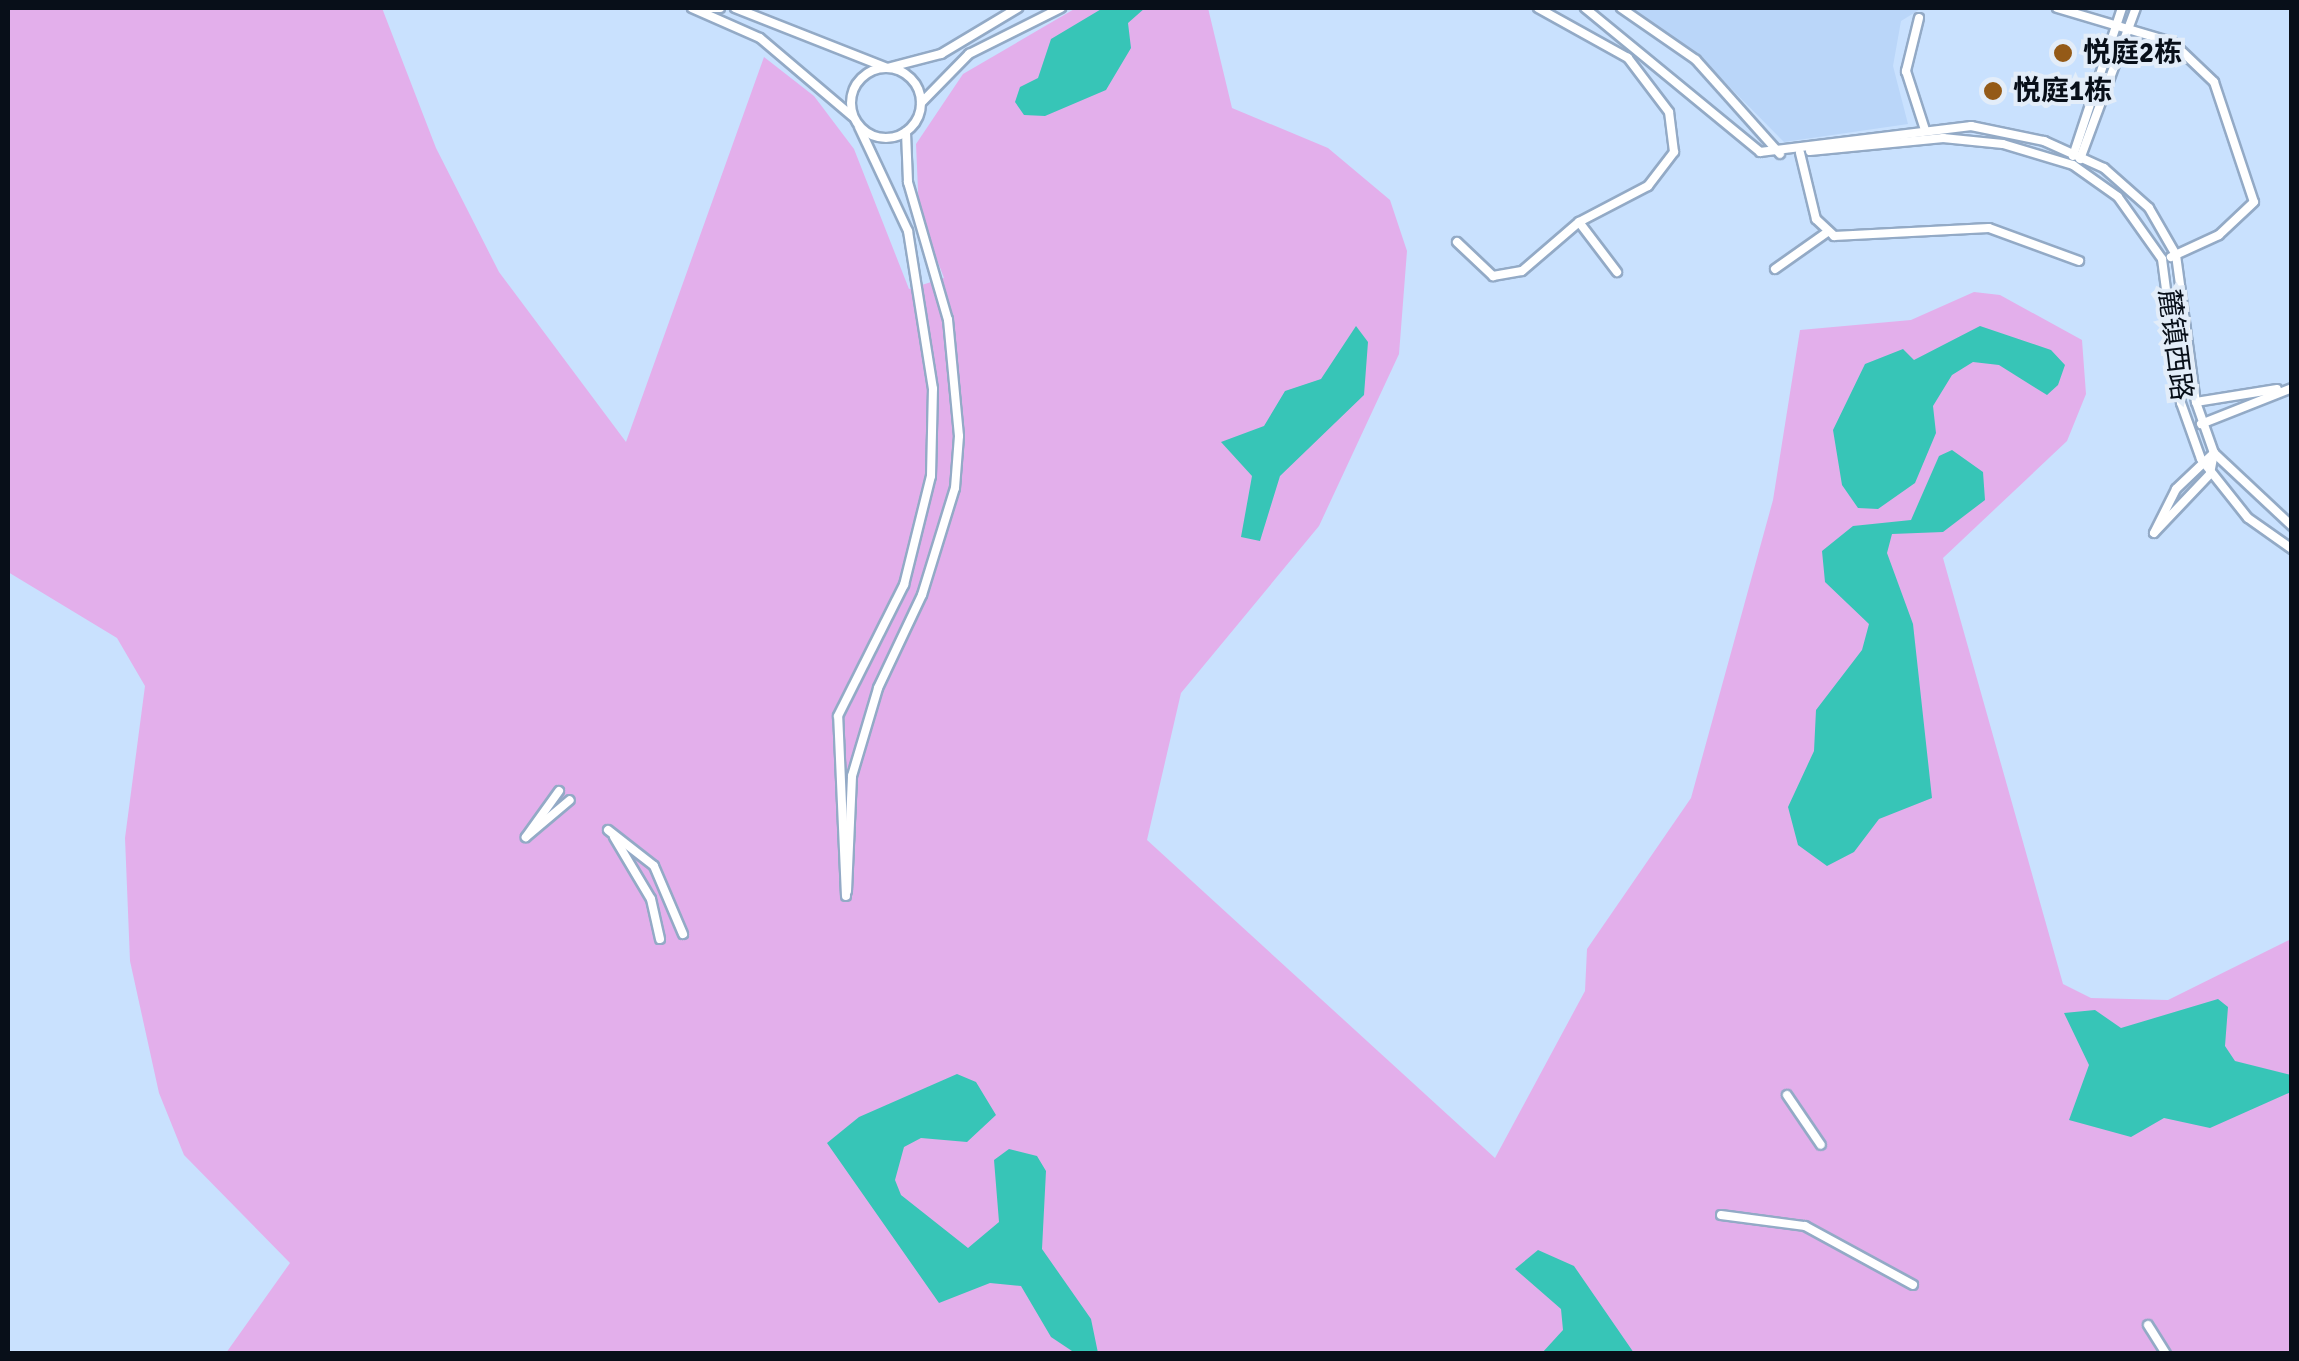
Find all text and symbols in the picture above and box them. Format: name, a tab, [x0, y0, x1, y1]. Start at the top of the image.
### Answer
place label: 悦庭2栋	[2083, 36, 2182, 70]
marker: 悦庭2栋	[2052, 42, 2074, 64]
place label: 悦庭1栋	[2013, 74, 2112, 108]
marker: 悦庭1栋	[1982, 80, 2004, 102]
street label: 麓镇西路	[2152, 287, 2198, 403]

